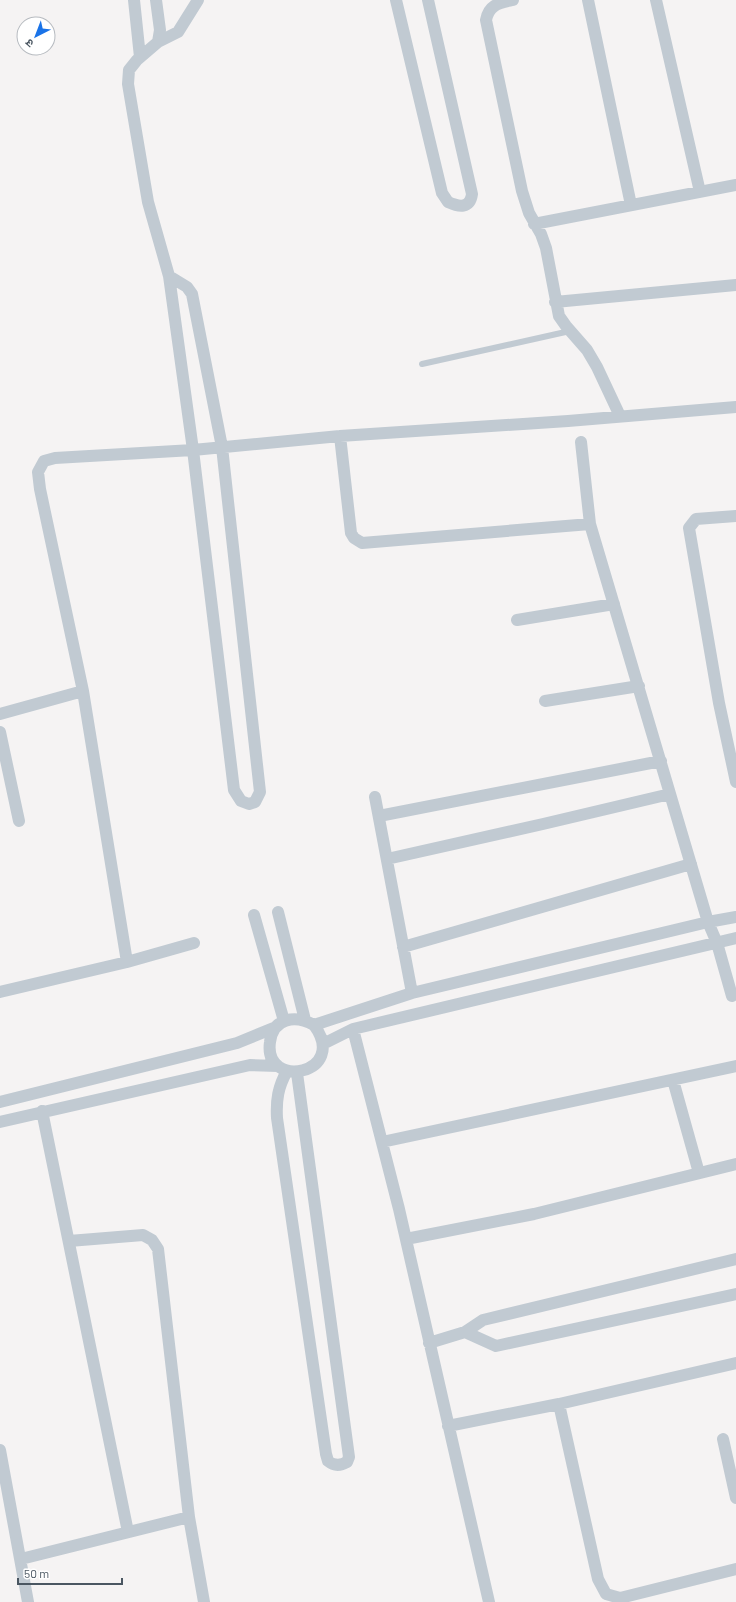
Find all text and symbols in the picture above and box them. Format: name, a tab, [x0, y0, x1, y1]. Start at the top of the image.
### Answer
north arrow	[16, 16, 56, 56]
text: उ	[22, 36, 36, 51]
scale bar	[18, 1560, 122, 1586]
text: 50 m	[24, 1566, 49, 1580]

